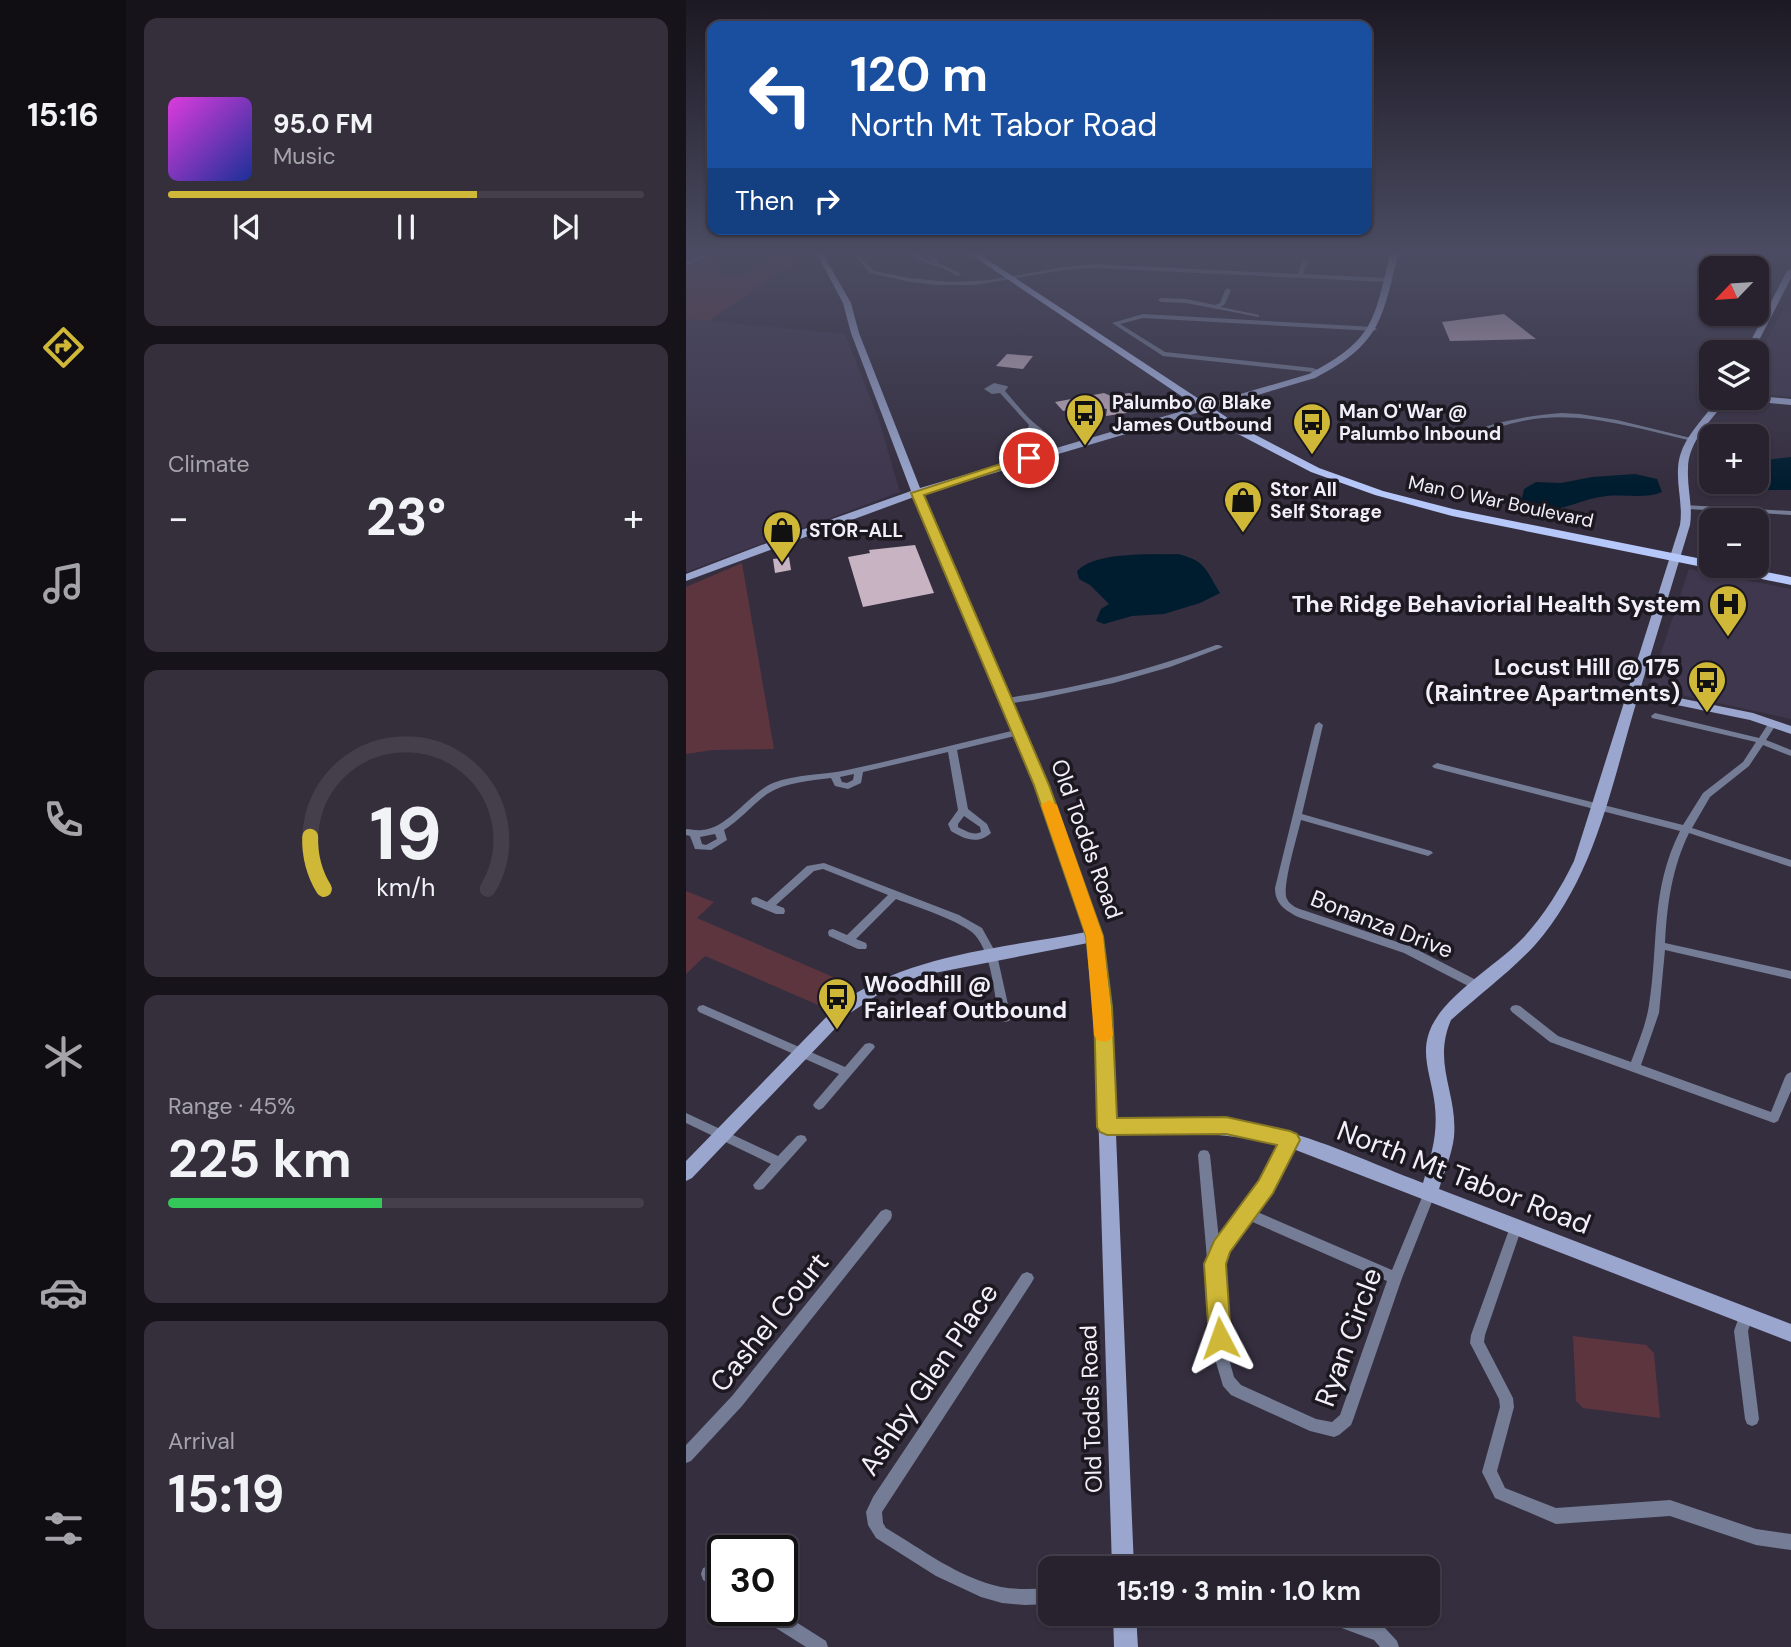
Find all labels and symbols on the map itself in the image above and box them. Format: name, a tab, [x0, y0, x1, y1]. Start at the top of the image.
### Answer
north arrow	[1699, 256, 1769, 326]
place label: Palumbo @ Blake James Outbound	[1112, 390, 1272, 437]
bus stop icon: Palumbo @ Blake James Outbound	[1064, 392, 1106, 447]
place label: Man O' War @ Palumbo Inbound	[1339, 399, 1501, 446]
bus stop icon: Man O' War @ Palumbo Inbound	[1291, 401, 1333, 456]
pin	[999, 428, 1059, 488]
street label: Man O War Boulevard	[1406, 470, 1596, 533]
place label: Stor All Self Storage	[1270, 477, 1382, 524]
shop icon: Stor All Self Storage	[1222, 479, 1264, 534]
shop icon: STOR-ALL	[761, 509, 803, 564]
place label: STOR-ALL	[809, 518, 903, 543]
hospital icon: The Ridge Behaviorial Health System	[1707, 583, 1749, 638]
place label: The Ridge Behaviorial Health System	[1292, 589, 1701, 619]
place label: Locust Hill @ 175 (Raintree Apartments)	[1425, 652, 1680, 708]
bus stop icon: Locust Hill @ 175 (Raintree Apartments)	[1686, 659, 1728, 714]
street label: Old Todds Road	[1044, 755, 1130, 923]
street label: Bonanza Drive	[1307, 883, 1457, 965]
place label: Woodhill @ Fairleaf Outbound	[864, 969, 1067, 1025]
bus stop icon: Woodhill @ Fairleaf Outbound	[816, 976, 858, 1031]
street label: North Mt Tabor Road	[1332, 1112, 1596, 1243]
street label: Cashel Court	[702, 1245, 837, 1400]
street label: Ryan Circle	[1306, 1263, 1391, 1412]
street label: Ashby Glen Place	[850, 1276, 1007, 1483]
position arrow	[1183, 1301, 1257, 1375]
street label: Old Todds Road	[1073, 1325, 1109, 1493]
speed limit sign: 30	[707, 1535, 798, 1626]

